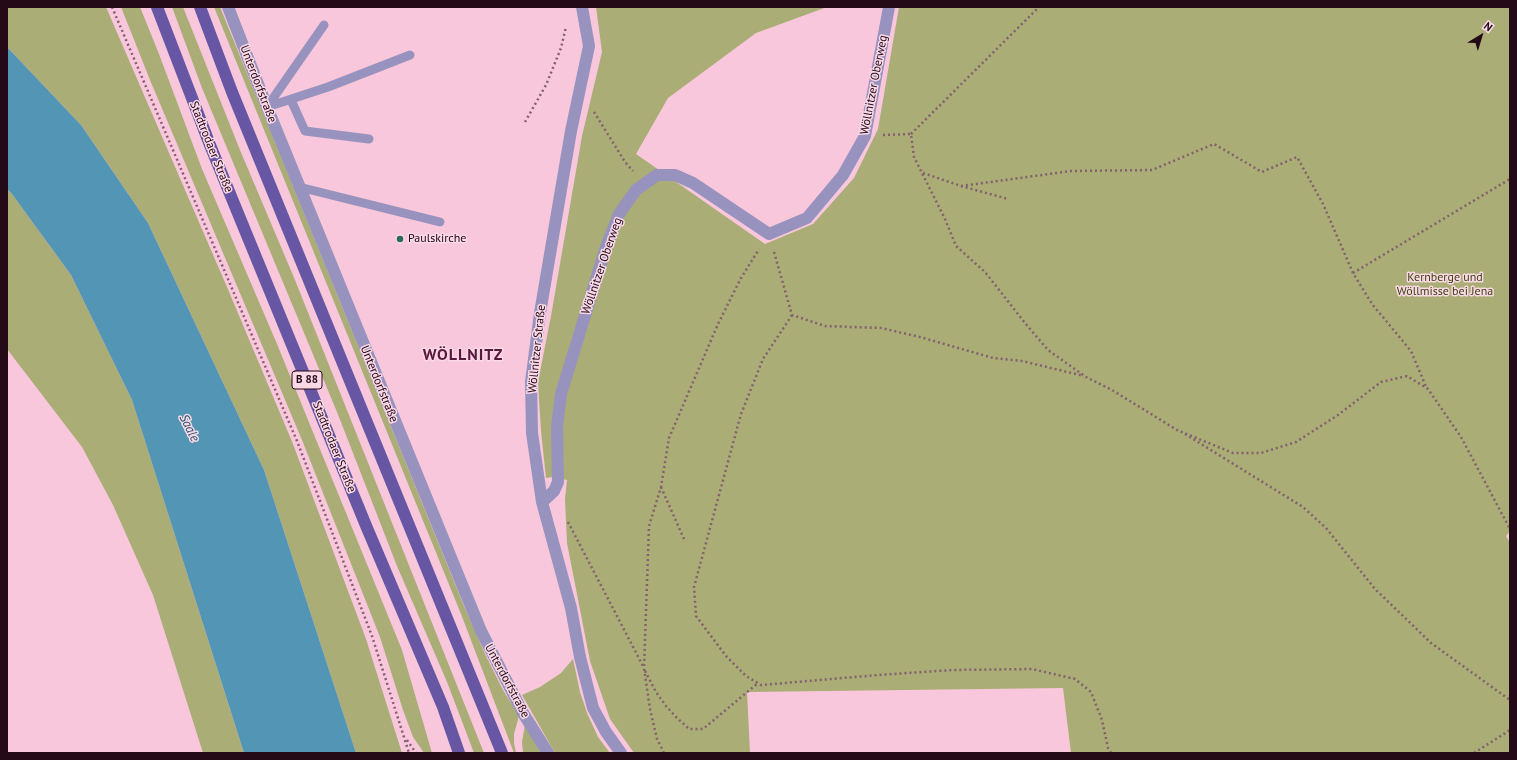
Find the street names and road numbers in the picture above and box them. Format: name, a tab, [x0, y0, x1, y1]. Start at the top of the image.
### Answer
street label: Wöllnitzer Oberweg	[857, 34, 891, 136]
street label: Unterdorfstraße	[237, 43, 279, 125]
street label: Stadtrodaer Straße	[186, 99, 236, 195]
street label: Wöllnitzer Oberweg	[579, 216, 625, 316]
street label: Wöllnitzer Straße	[525, 304, 549, 394]
street label: Unterdorfstraße	[357, 343, 401, 425]
road number: B 88	[292, 371, 322, 389]
street label: Stadtrodaer Straße	[309, 399, 359, 495]
street label: Unterdorfstraße	[481, 642, 533, 720]

